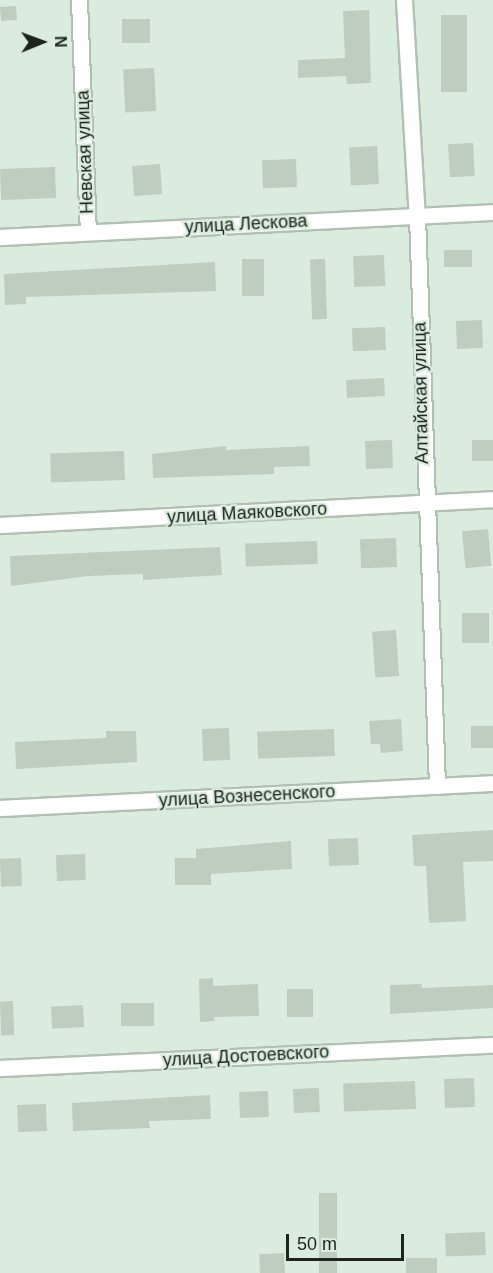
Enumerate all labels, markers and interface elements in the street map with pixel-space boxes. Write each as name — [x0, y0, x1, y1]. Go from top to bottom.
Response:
north arrow — [12, 12, 72, 72]
text: N — [52, 36, 69, 48]
street label: Невская улица — [72, 90, 98, 214]
street label: улица Лескова — [184, 210, 308, 238]
street label: Алтайская улица — [409, 322, 433, 464]
street label: улица Маяковского — [166, 498, 328, 528]
street label: улица Вознесенского — [158, 781, 336, 811]
street label: улица Достоевского — [162, 1041, 330, 1071]
scale bar — [289, 1222, 408, 1260]
text: 50 m — [297, 1234, 337, 1254]

